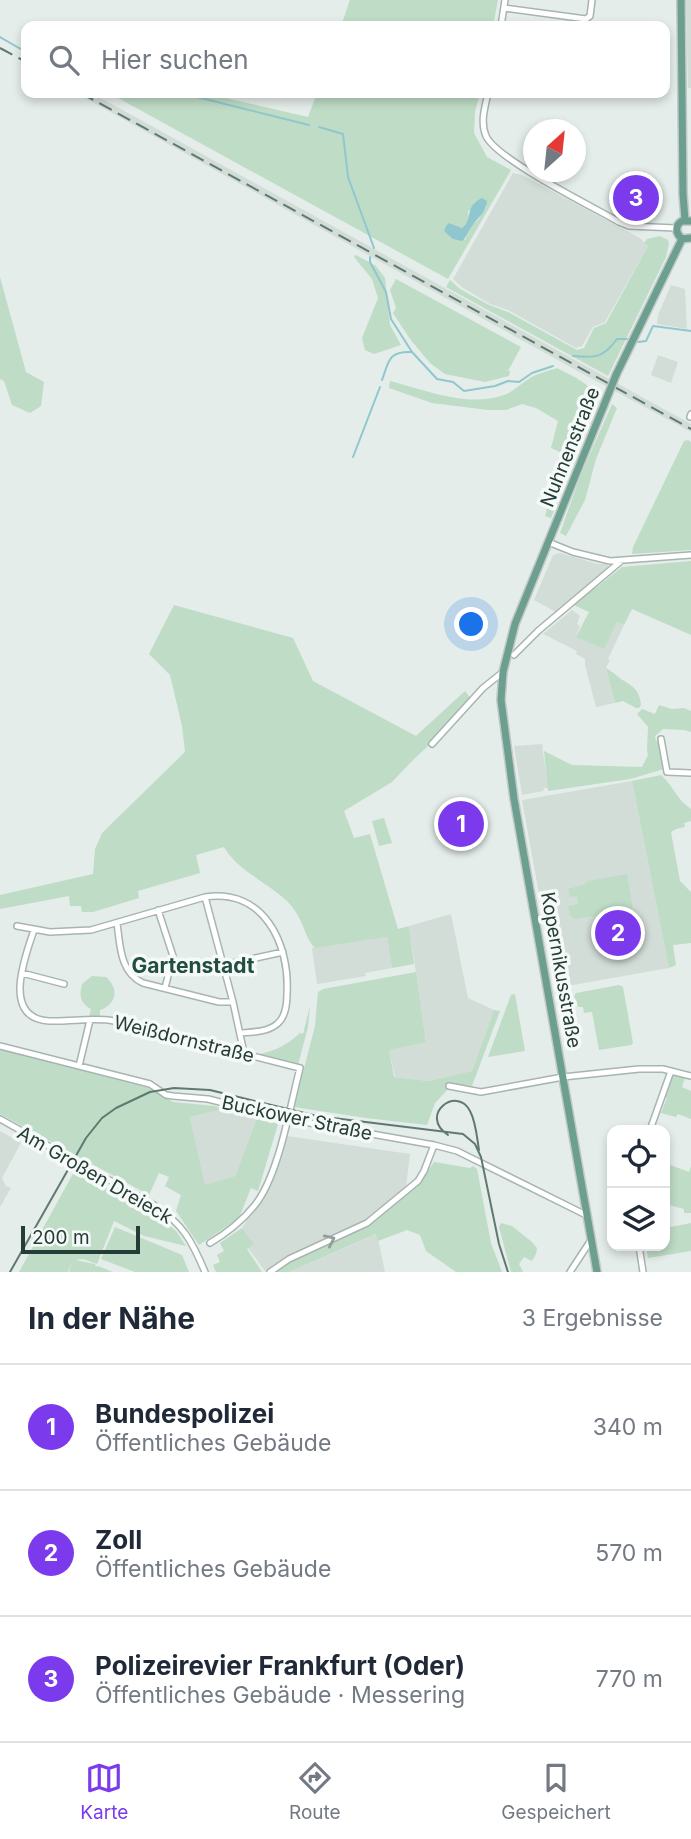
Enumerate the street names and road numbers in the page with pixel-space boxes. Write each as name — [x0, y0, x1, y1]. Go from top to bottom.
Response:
street label: Nuhnenstraße — [536, 384, 604, 510]
street label: Kopernikusstraße — [536, 890, 586, 1050]
street label: Weißdornstraße — [112, 1010, 256, 1068]
street label: Buckower Straße — [220, 1091, 374, 1145]
street label: Am Großen Dreieck — [13, 1121, 177, 1229]

